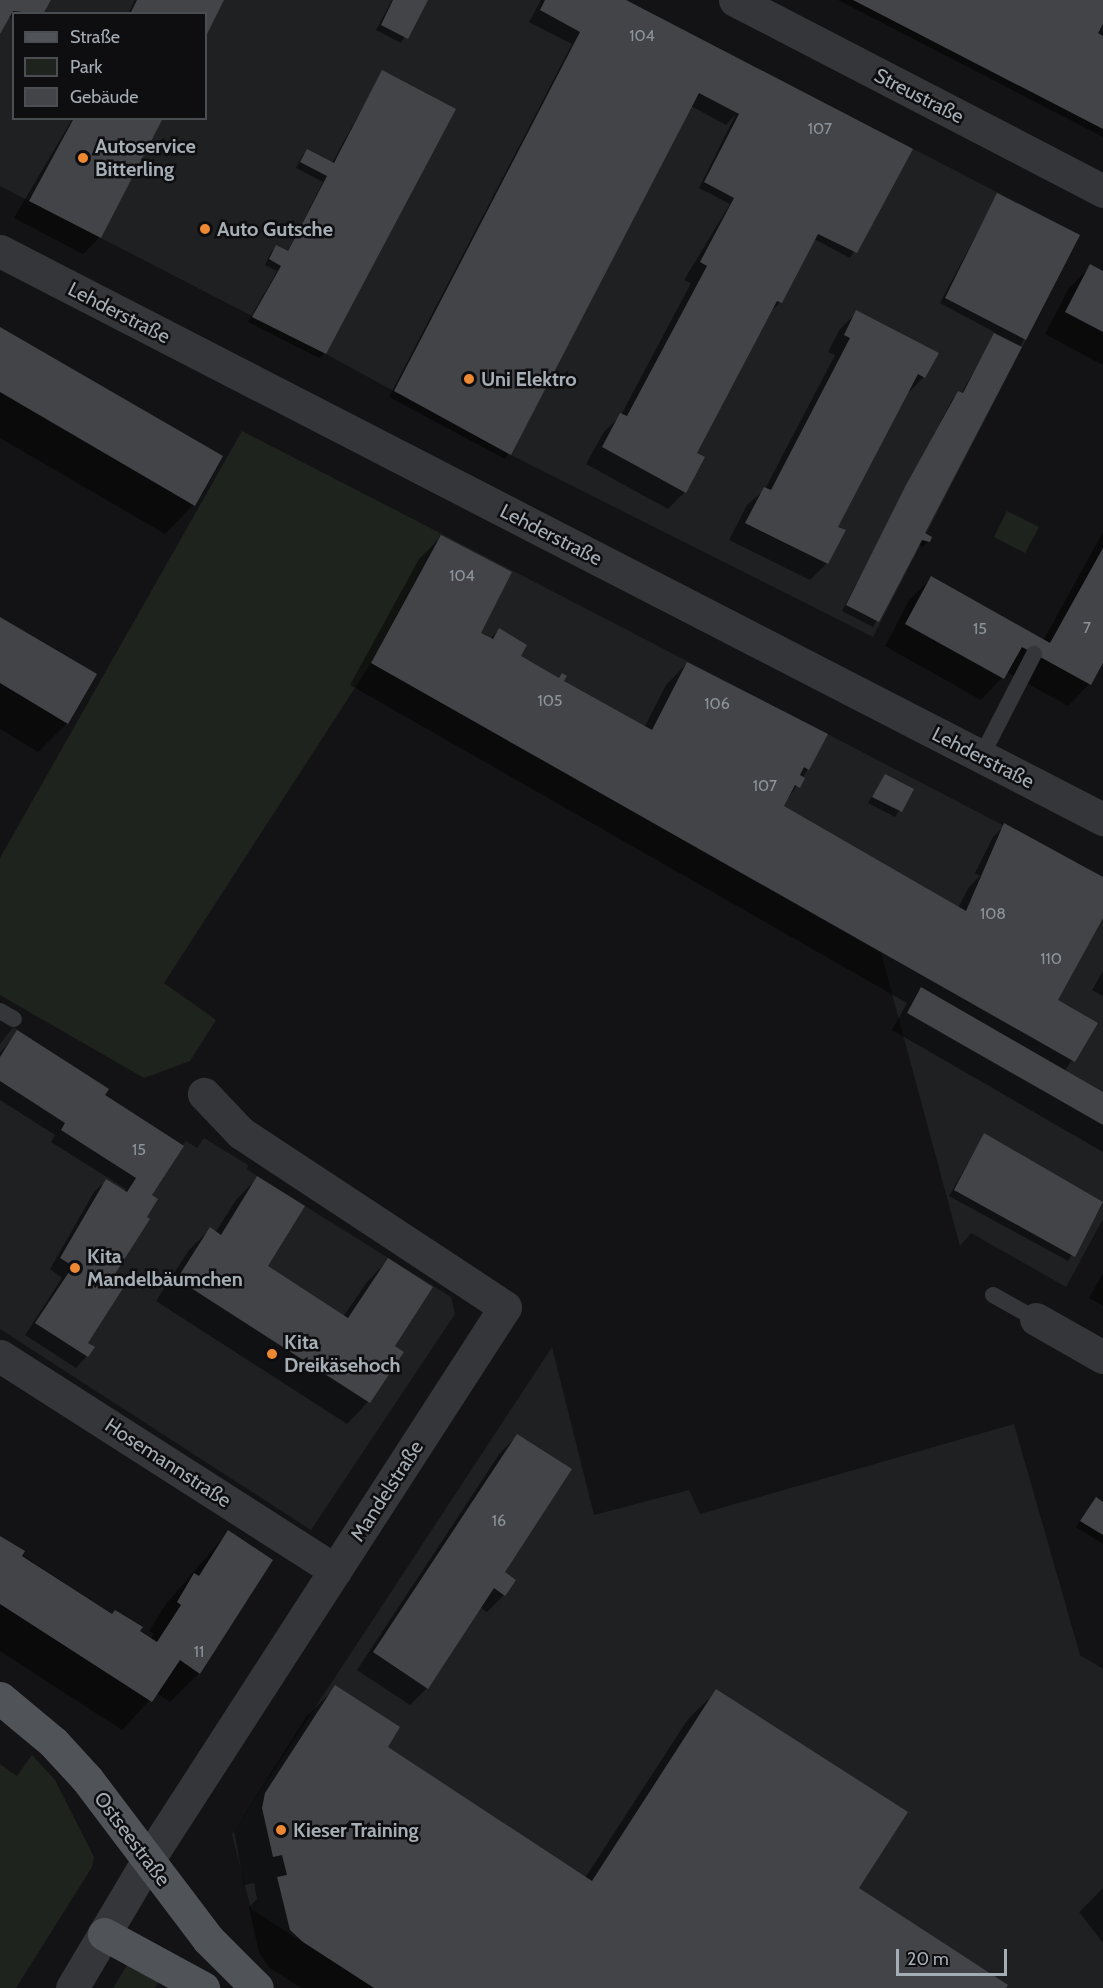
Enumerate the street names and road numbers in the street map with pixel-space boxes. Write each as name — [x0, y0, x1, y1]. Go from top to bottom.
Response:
street label: Streustraße — [870, 63, 968, 129]
street label: Lehderstraße — [64, 277, 174, 349]
street label: Lehderstraße — [496, 499, 606, 571]
street label: Lehderstraße — [928, 722, 1038, 794]
street label: Hosemannstraße — [101, 1413, 235, 1513]
street label: Mandelstraße — [345, 1436, 429, 1546]
street label: Ostseestraße — [89, 1787, 175, 1891]

